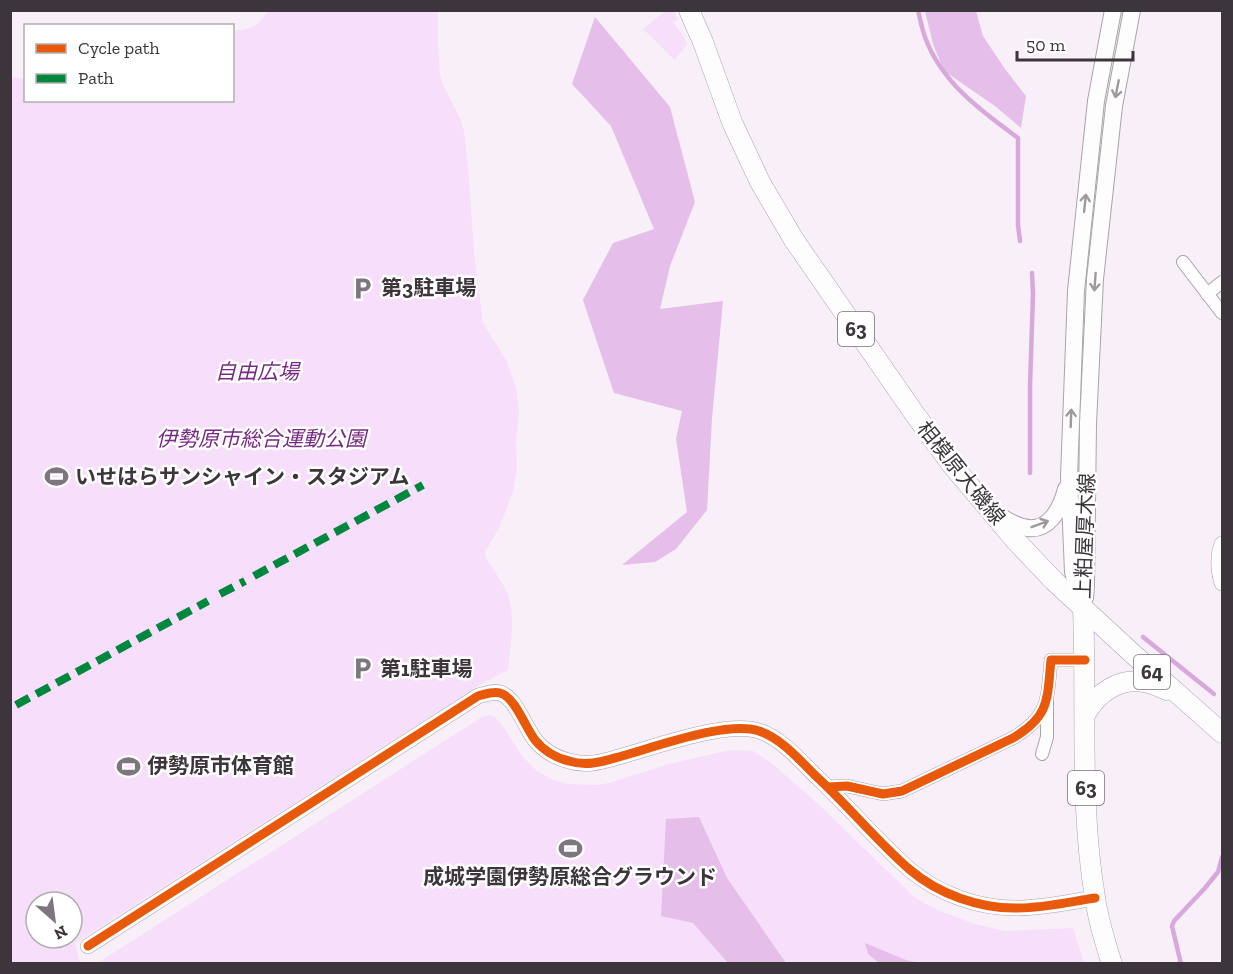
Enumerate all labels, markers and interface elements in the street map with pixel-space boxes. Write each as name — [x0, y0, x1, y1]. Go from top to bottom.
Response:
legend — [24, 24, 234, 102]
scale bar — [1017, 24, 1132, 62]
text: 50 m — [1026, 34, 1066, 56]
text: Cycle path — [78, 37, 160, 59]
text: Path — [78, 67, 114, 89]
one-way arrow — [1111, 78, 1122, 98]
one-way arrow — [1080, 194, 1091, 214]
one-way arrow — [1089, 272, 1100, 292]
parking icon: 第3駐車場 — [350, 275, 376, 301]
place label: 第3駐車場 — [381, 275, 476, 300]
road number: 63 — [838, 312, 874, 346]
park label: 自由広場 — [215, 359, 301, 384]
one-way arrow — [1066, 409, 1077, 429]
street label: 相模原大磯線 — [912, 416, 1011, 530]
park label: 伊勢原市総合運動公園 — [156, 426, 369, 451]
sports icon: いせはらサンシャイン・スタジアム — [44, 464, 70, 490]
place label: いせはらサンシャイン・スタジアム — [75, 464, 410, 489]
street label: 上粕屋厚木線 — [1070, 473, 1099, 599]
one-way arrow — [1030, 518, 1048, 529]
road number: 64 — [1134, 655, 1170, 689]
parking icon: 第1駐車場 — [349, 656, 375, 682]
place label: 第1駐車場 — [380, 656, 472, 681]
sports icon: 伊勢原市体育館 — [116, 753, 142, 779]
place label: 伊勢原市体育館 — [147, 753, 294, 778]
road number: 63 — [1068, 771, 1104, 805]
sports icon: 成城学園伊勢原総合グラウンド — [557, 836, 583, 862]
place label: 成城学園伊勢原総合グラウンド — [423, 864, 717, 889]
north arrow — [24, 890, 84, 950]
text: N — [51, 922, 71, 944]

